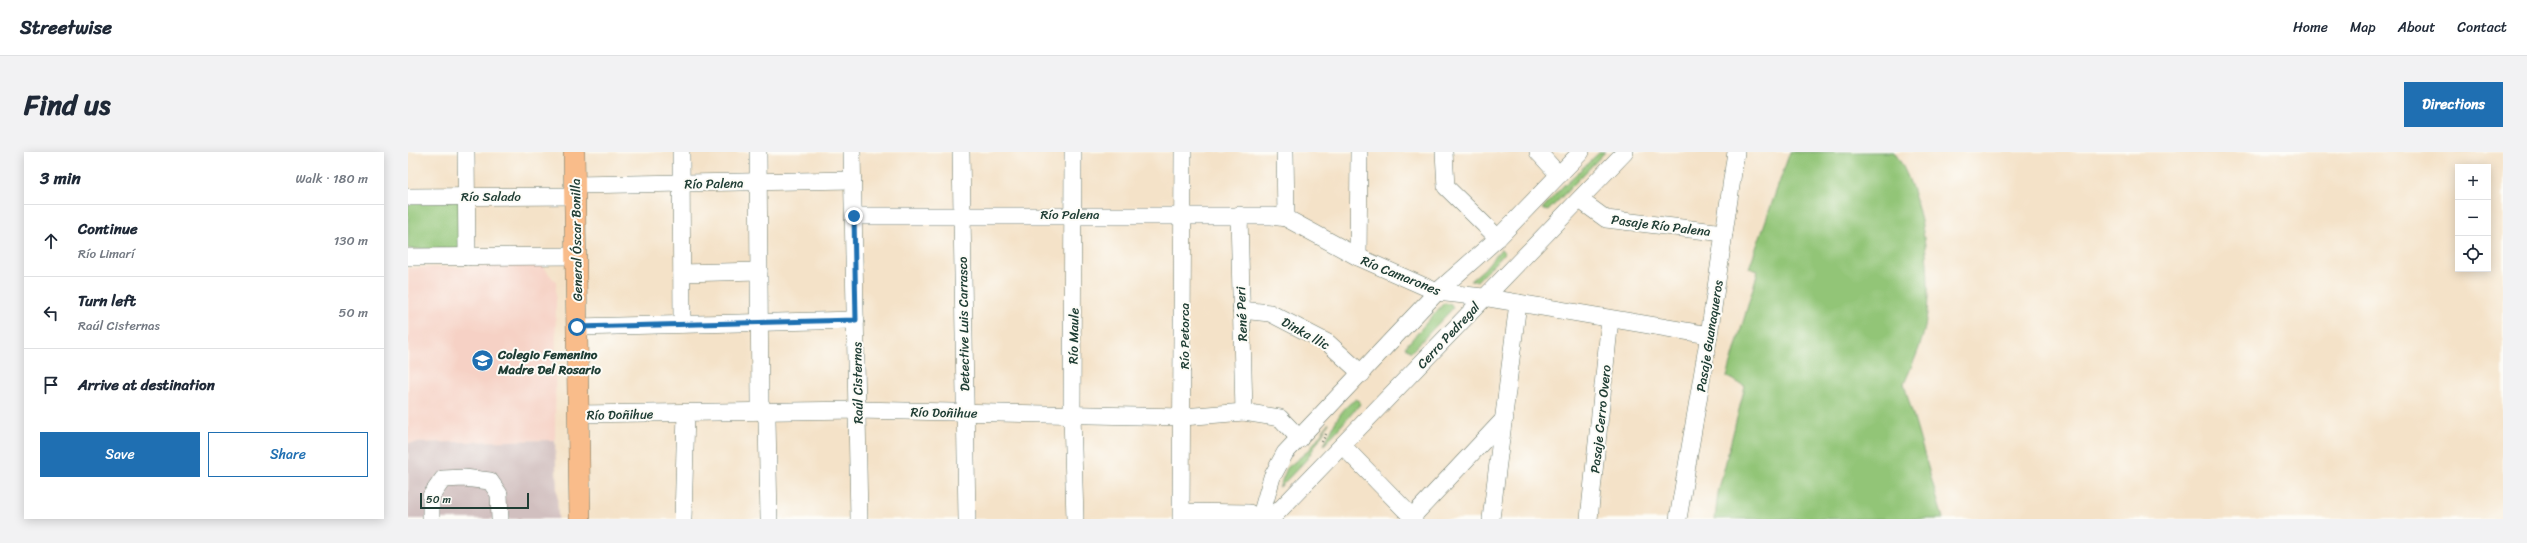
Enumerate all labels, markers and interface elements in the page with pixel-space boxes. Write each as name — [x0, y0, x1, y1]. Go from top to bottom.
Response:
text: Streetwise — [20, 11, 112, 44]
text: Home — [2293, 15, 2328, 40]
text: Map — [2350, 15, 2376, 40]
text: About — [2398, 15, 2435, 40]
text: Contact — [2457, 15, 2507, 40]
text: Find us — [24, 80, 111, 129]
button: Directions — [2404, 82, 2503, 127]
text: 3 min — [40, 163, 81, 193]
map controls — [2455, 164, 2491, 272]
button: + — [2455, 164, 2491, 200]
text: Walk · 180 m — [296, 167, 368, 190]
street label: Río Palena — [684, 171, 744, 196]
street label: General Óscar Bonilla — [564, 178, 589, 302]
street label: Río Salado — [461, 185, 521, 208]
button: − — [2455, 200, 2491, 236]
street label: Río Palena — [1040, 203, 1100, 226]
route end — [845, 207, 863, 225]
street label: Pasaje Río Palena — [1610, 208, 1712, 243]
text: Continue — [78, 216, 138, 242]
text: 130 m — [334, 229, 368, 252]
icon: ahead — [40, 230, 62, 252]
button: locate — [2455, 236, 2491, 272]
text: Río Limarí — [78, 242, 135, 265]
street label: Río Camarones — [1357, 249, 1445, 302]
street label: Detective Luis Carrasco — [951, 256, 976, 392]
street label: Pasaje Guanaqueros — [1689, 278, 1730, 394]
street label: René Peri — [1229, 286, 1254, 342]
text: Turn left — [78, 288, 136, 314]
street label: Cerro Pedregal — [1411, 296, 1486, 374]
text: 50 m — [338, 301, 368, 324]
icon: left — [40, 302, 62, 324]
street label: Río Petorca — [1173, 302, 1196, 369]
street label: Río Maule — [1062, 307, 1085, 364]
street label: Dinka llic — [1277, 311, 1334, 356]
text: Raúl Cisternas — [78, 314, 160, 337]
route start — [568, 318, 586, 336]
street label: Raúl Cisternas — [845, 341, 870, 424]
place label: Colegio Femenino Madre Del Rosario — [497, 343, 601, 381]
school or university icon: Colegio Femenino Madre Del Rosario — [469, 348, 495, 374]
street label: Pasaje Cerro Overo — [1583, 363, 1618, 474]
text: Arrive at destination — [78, 372, 215, 398]
icon: arrive — [40, 374, 62, 396]
street label: Río Doñihue — [910, 400, 978, 425]
street label: Río Doñihue — [586, 402, 654, 427]
button: Save — [40, 432, 200, 477]
button: Share — [208, 432, 368, 477]
text: 50 m — [426, 490, 451, 509]
scale bar — [420, 491, 529, 510]

